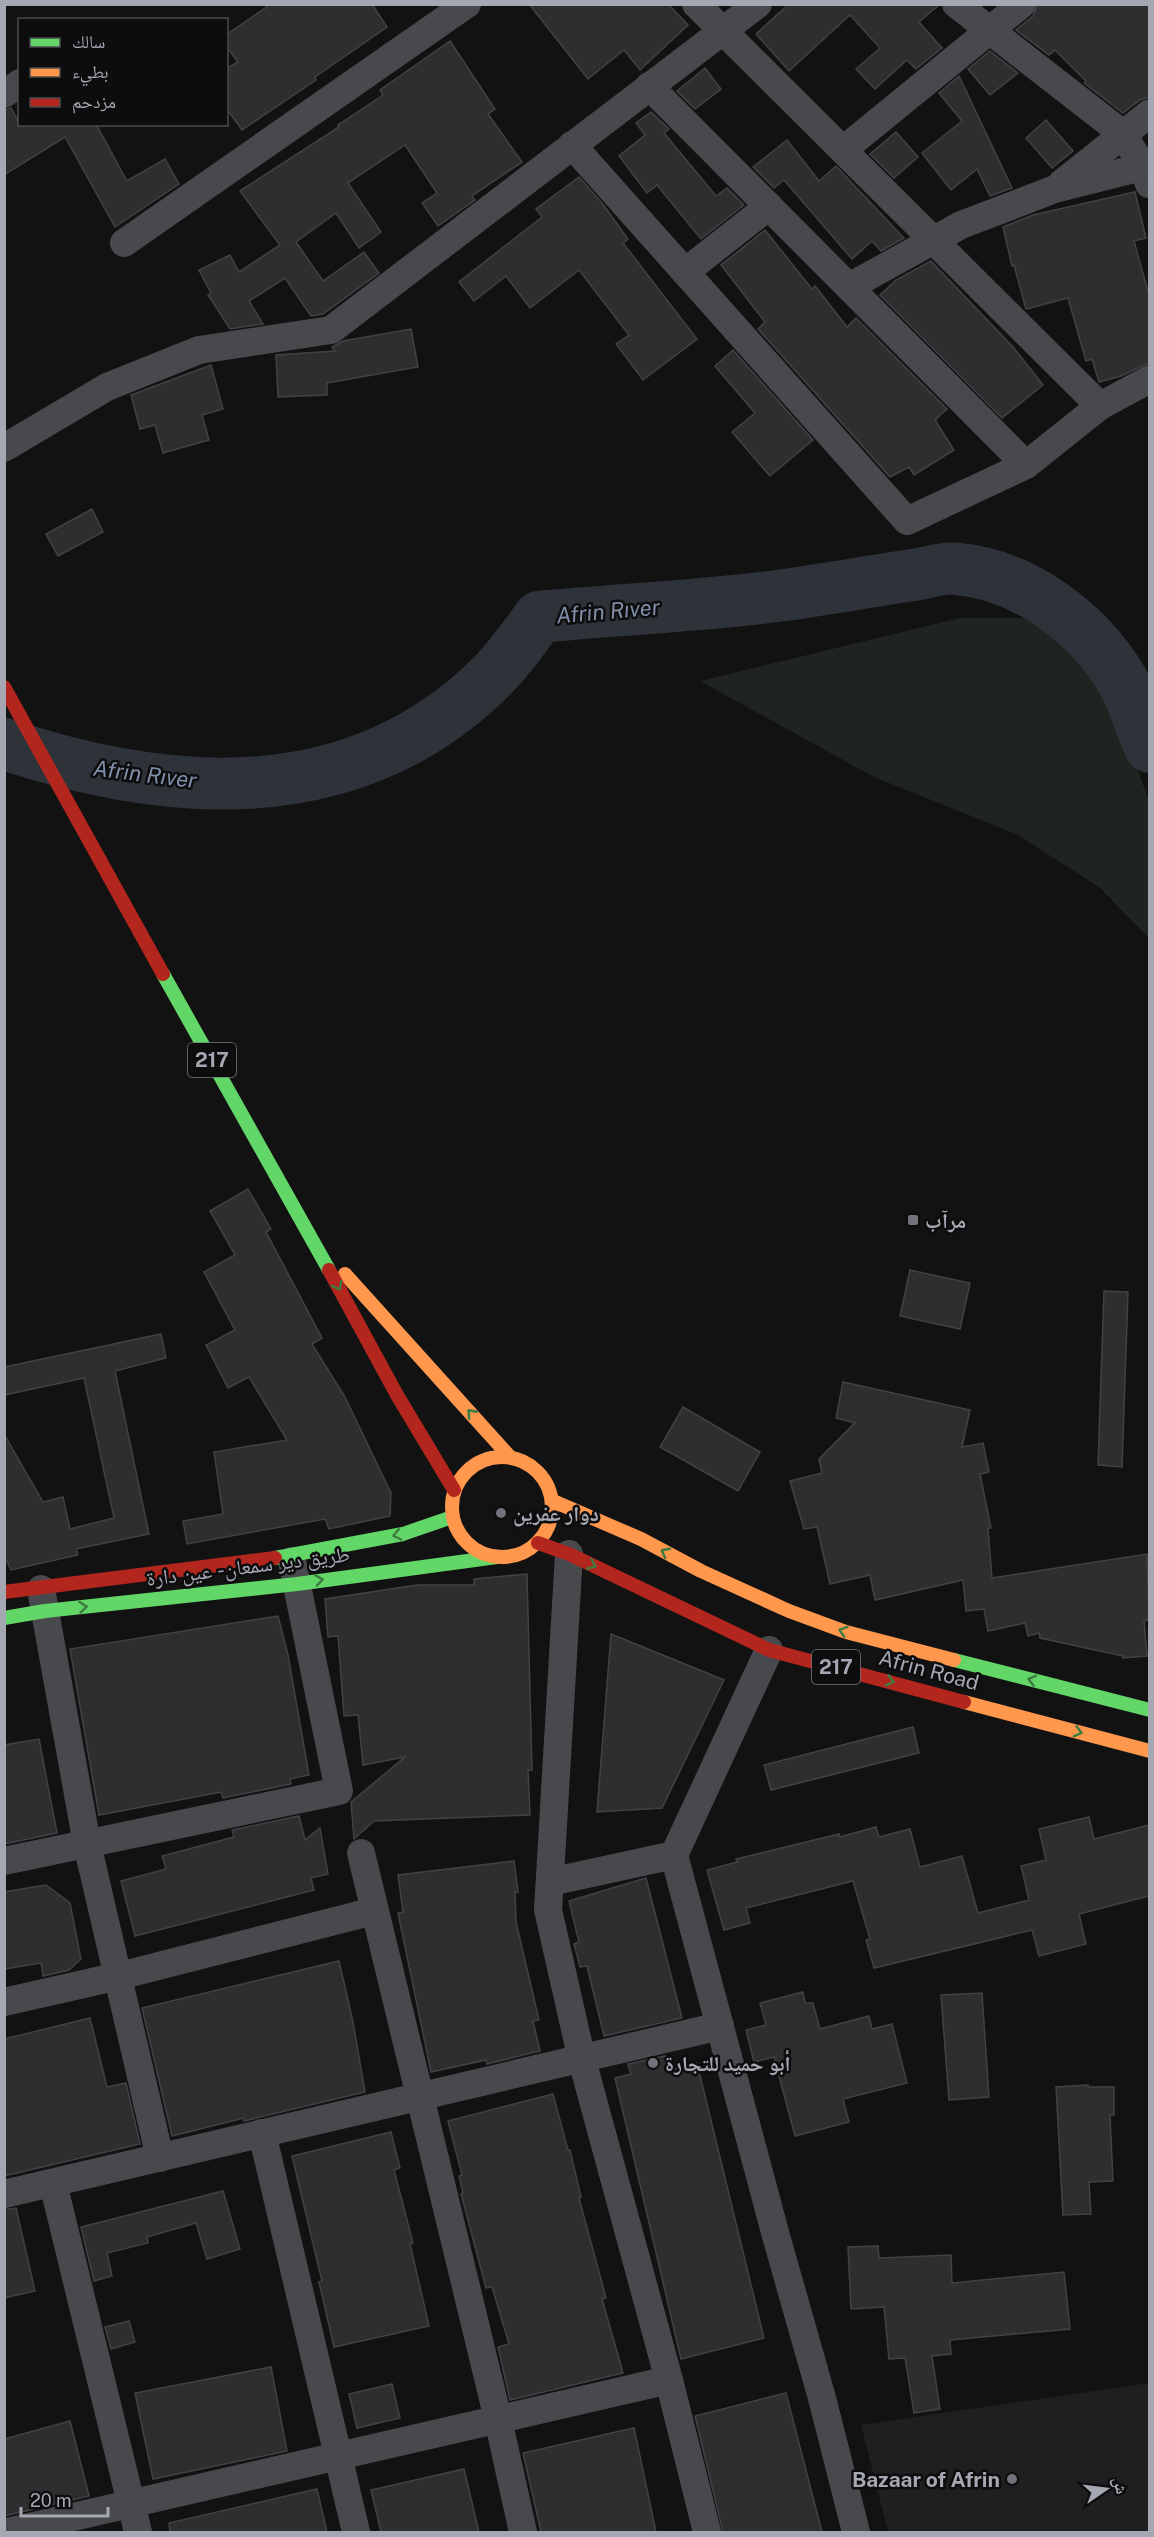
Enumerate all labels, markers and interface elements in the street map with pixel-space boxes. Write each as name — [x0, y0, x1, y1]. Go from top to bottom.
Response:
legend — [18, 18, 228, 126]
text: سالك — [72, 31, 105, 52]
text: بطيء — [72, 61, 109, 87]
text: مزدحم — [72, 91, 116, 114]
water label: Afrin Rıver — [555, 593, 662, 628]
water label: Afrin Rıver — [92, 755, 199, 793]
road number: 217 — [188, 1043, 236, 1077]
place label: مرآب — [925, 1208, 966, 1233]
marker: مرآب — [906, 1213, 920, 1227]
one-way arrow — [331, 1280, 342, 1290]
one-way arrow — [467, 1409, 478, 1420]
place label: دوار عفرين — [513, 1501, 599, 1527]
marker: دوار عفرين — [494, 1506, 508, 1520]
one-way arrow — [392, 1528, 402, 1541]
street label: طريق دير سمعان - عين دارة — [145, 1541, 351, 1592]
one-way arrow — [661, 1548, 671, 1559]
one-way arrow — [586, 1557, 597, 1569]
one-way arrow — [314, 1575, 323, 1587]
one-way arrow — [79, 1601, 88, 1614]
one-way arrow — [838, 1626, 849, 1638]
street label: Afrin Road — [876, 1645, 982, 1695]
road number: 217 — [812, 1650, 860, 1684]
one-way arrow — [885, 1674, 895, 1687]
one-way arrow — [1027, 1674, 1037, 1687]
one-way arrow — [1072, 1725, 1083, 1737]
place label: أبو حميد للتجارة — [665, 2049, 790, 2076]
marker: أبو حميد للتجارة — [646, 2056, 660, 2070]
north arrow — [1076, 2459, 1136, 2519]
place label: Bazaar of Afrin — [852, 2467, 1000, 2492]
marker: Bazaar of Afrin — [1005, 2472, 1019, 2486]
text: ش — [1109, 2475, 1131, 2496]
scale bar — [21, 2480, 108, 2518]
text: 20 m — [30, 2490, 72, 2511]

